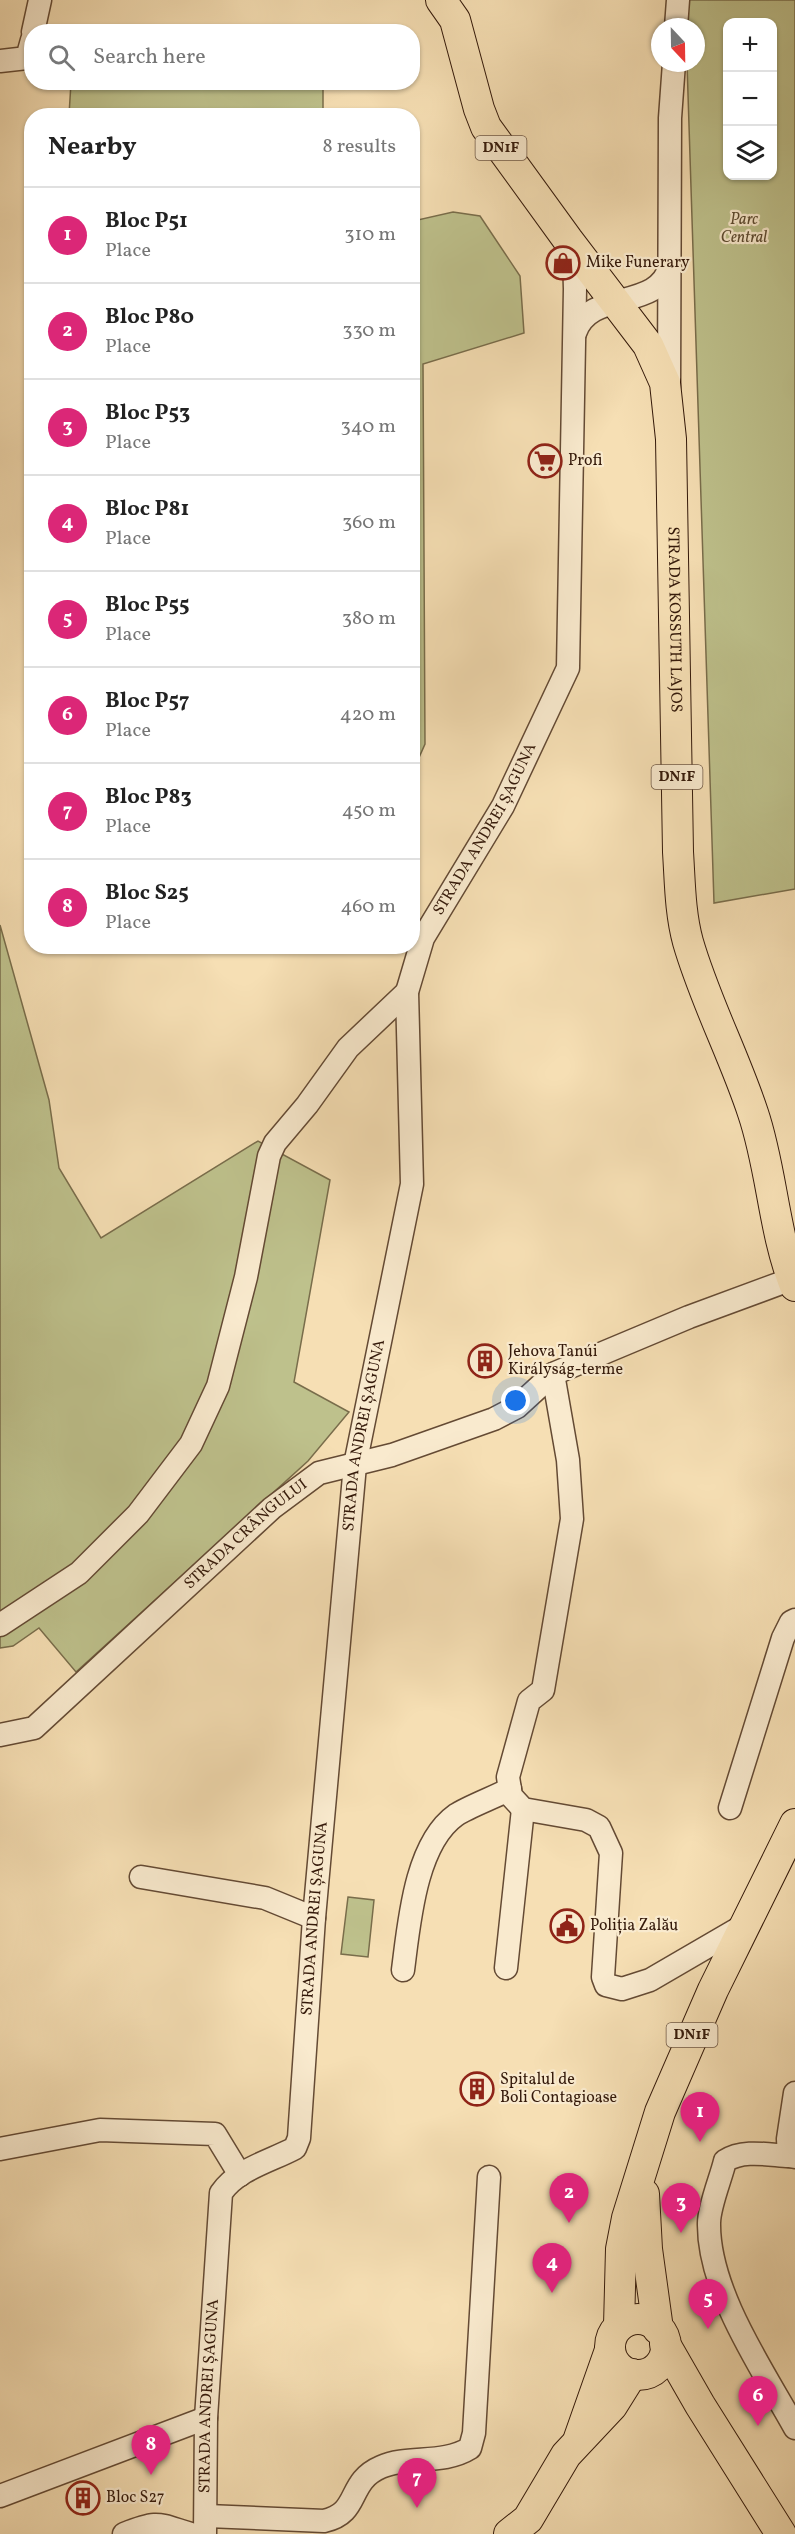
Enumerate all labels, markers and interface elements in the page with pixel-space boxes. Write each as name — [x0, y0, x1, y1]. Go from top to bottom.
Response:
north arrow — [651, 18, 705, 72]
map controls — [723, 18, 777, 180]
button: + — [723, 18, 777, 72]
search box — [24, 24, 420, 90]
icon: search — [45, 41, 78, 74]
text: Search here — [93, 42, 206, 73]
button: − — [723, 72, 777, 126]
button: layers — [723, 126, 777, 180]
text: Nearby — [48, 129, 137, 165]
text: 8 results — [323, 133, 396, 161]
road number: DN1F — [476, 136, 526, 160]
text: Bloc P51 — [105, 206, 188, 237]
park label: Parc Central — [721, 209, 767, 249]
text: 1 — [63, 221, 72, 249]
text: 310 m — [344, 221, 396, 249]
text: Place — [105, 237, 151, 265]
shop icon: Mike Funerary — [545, 245, 581, 281]
place label: Mike Funerary — [586, 252, 690, 274]
text: Bloc P80 — [105, 302, 194, 333]
text: 2 — [62, 317, 73, 345]
text: 330 m — [342, 317, 396, 345]
text: Place — [105, 333, 151, 361]
text: Bloc P53 — [105, 398, 190, 429]
text: 3 — [62, 413, 73, 441]
text: 340 m — [340, 413, 396, 441]
text: Place — [105, 429, 151, 457]
supermarket icon: Profi — [527, 443, 563, 479]
place label: Profi — [568, 450, 603, 472]
text: Bloc P81 — [105, 494, 189, 525]
text: 4 — [61, 509, 74, 537]
text: 360 m — [342, 509, 396, 537]
text: Place — [105, 525, 151, 553]
street label: STRADA KOSSUTH LAJOS — [661, 526, 687, 713]
text: Bloc P55 — [105, 590, 190, 621]
text: 5 — [63, 605, 72, 633]
text: 380 m — [342, 605, 396, 633]
text: Place — [105, 621, 151, 649]
text: Bloc P57 — [105, 686, 190, 717]
text: 6 — [62, 701, 73, 729]
text: 420 m — [340, 701, 396, 729]
text: Place — [105, 717, 151, 745]
street label: STRADA ANDREI ȘAGUNA — [428, 739, 542, 920]
road number: DN1F — [652, 765, 702, 789]
text: Bloc P83 — [105, 782, 192, 813]
text: 7 — [63, 797, 72, 825]
text: 450 m — [342, 797, 396, 825]
text: Place — [105, 813, 151, 841]
text: Bloc S25 — [105, 878, 189, 909]
text: 8 — [62, 893, 73, 921]
text: 460 m — [340, 893, 396, 921]
text: Place — [105, 909, 151, 937]
street label: STRADA ANDREI ȘAGUNA — [338, 1337, 391, 1532]
place label: Jehova Tanúi Királyság-terme — [508, 1341, 623, 1381]
building icon: Jehova Tanúi Királyság-terme — [467, 1343, 503, 1379]
your location — [501, 1386, 530, 1415]
street label: STRADA CRÂNGULUI — [180, 1474, 312, 1595]
street label: STRADA ANDREI ȘAGUNA — [296, 1821, 334, 2016]
public building icon: Poliția Zalău — [549, 1908, 585, 1944]
place label: Poliția Zalău — [590, 1915, 678, 1937]
road number: DN1F — [666, 2023, 718, 2047]
place label: Spitalul de Boli Contagioase — [500, 2069, 617, 2109]
building icon: Spitalul de Boli Contagioase — [459, 2071, 495, 2107]
pin: 1 — [680, 2092, 720, 2142]
pin: 2 — [550, 2174, 588, 2223]
pin: 3 — [662, 2184, 700, 2233]
pin: 4 — [532, 2244, 572, 2293]
pin: 5 — [688, 2280, 728, 2329]
street label: STRADA ANDREI ȘAGUNA — [194, 2298, 225, 2493]
pin: 6 — [738, 2376, 777, 2426]
pin: 8 — [132, 2426, 170, 2475]
pin: 7 — [398, 2458, 436, 2508]
building icon: Bloc S27 — [65, 2480, 101, 2516]
place label: Bloc S27 — [106, 2487, 165, 2509]

